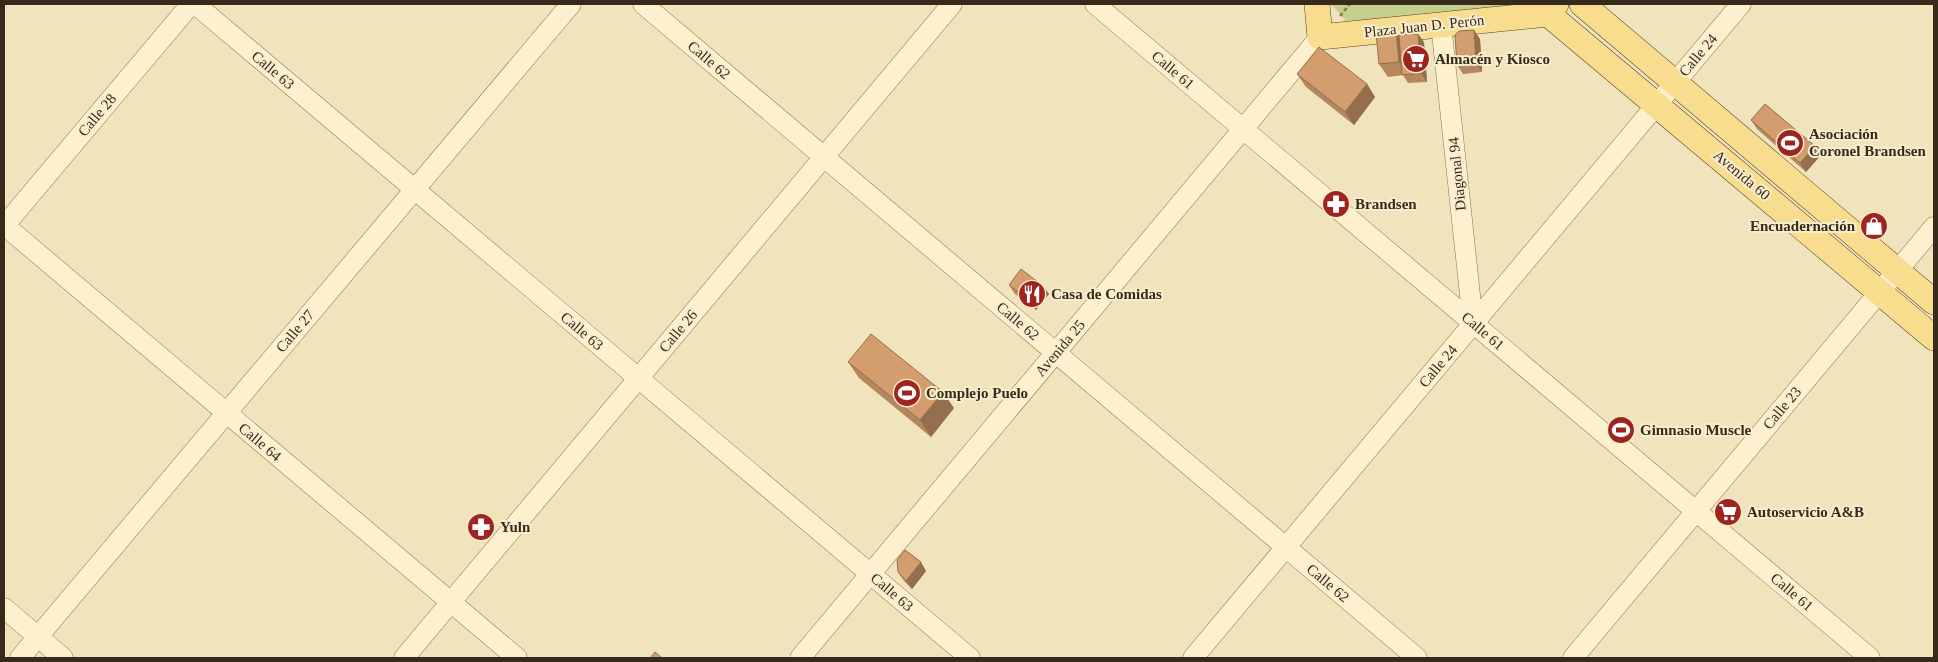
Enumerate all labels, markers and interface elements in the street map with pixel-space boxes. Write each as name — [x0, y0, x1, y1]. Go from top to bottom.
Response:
street label: Plaza Juan D. Perón — [1363, 12, 1485, 40]
street label: Calle 24 — [1676, 30, 1721, 79]
street label: Calle 62 — [685, 38, 733, 82]
supermarket icon: Almacén y Kiosco — [1401, 44, 1431, 74]
street label: Calle 63 — [249, 48, 297, 92]
street label: Calle 61 — [1149, 48, 1197, 92]
place label: Almacén y Kiosco — [1435, 51, 1550, 67]
street label: Calle 28 — [75, 91, 119, 139]
place label: Asociación Coronel Brandsen — [1809, 126, 1926, 159]
sports icon: Asociación Coronel Brandsen — [1775, 128, 1805, 158]
street label: Diagonal 94 — [1445, 136, 1469, 212]
street label: Avenida 60 — [1711, 147, 1773, 203]
pharmacy icon: Brandsen — [1321, 189, 1351, 219]
place label: Brandsen — [1355, 196, 1417, 212]
shop icon: Encuadernación — [1859, 211, 1889, 241]
place label: Encuadernación — [1750, 218, 1856, 234]
restaurant icon: Casa de Comidas — [1017, 279, 1047, 309]
place label: Casa de Comidas — [1051, 286, 1162, 302]
street label: Calle 62 — [994, 299, 1042, 343]
street label: Calle 27 — [273, 306, 318, 355]
street label: Calle 26 — [656, 306, 701, 355]
street label: Calle 63 — [558, 309, 606, 353]
street label: Calle 61 — [1459, 309, 1507, 353]
street label: Avenida 25 — [1032, 317, 1088, 379]
street label: Calle 24 — [1416, 341, 1461, 390]
sports icon: Complejo Puelo — [892, 378, 922, 408]
street label: Calle 23 — [1760, 384, 1804, 432]
place label: Complejo Puelo — [926, 385, 1028, 401]
sports icon: Gimnasio Muscle — [1606, 415, 1636, 445]
street label: Calle 64 — [236, 420, 285, 465]
place label: Gimnasio Muscle — [1640, 422, 1752, 438]
supermarket icon: Autoservicio A&B — [1713, 497, 1743, 527]
place label: Autoservicio A&B — [1747, 504, 1864, 520]
pharmacy icon: Yuln — [466, 512, 496, 542]
place label: Yuln — [500, 519, 531, 535]
street label: Calle 62 — [1304, 561, 1352, 605]
street label: Calle 63 — [868, 570, 916, 614]
street label: Calle 61 — [1768, 570, 1816, 614]

